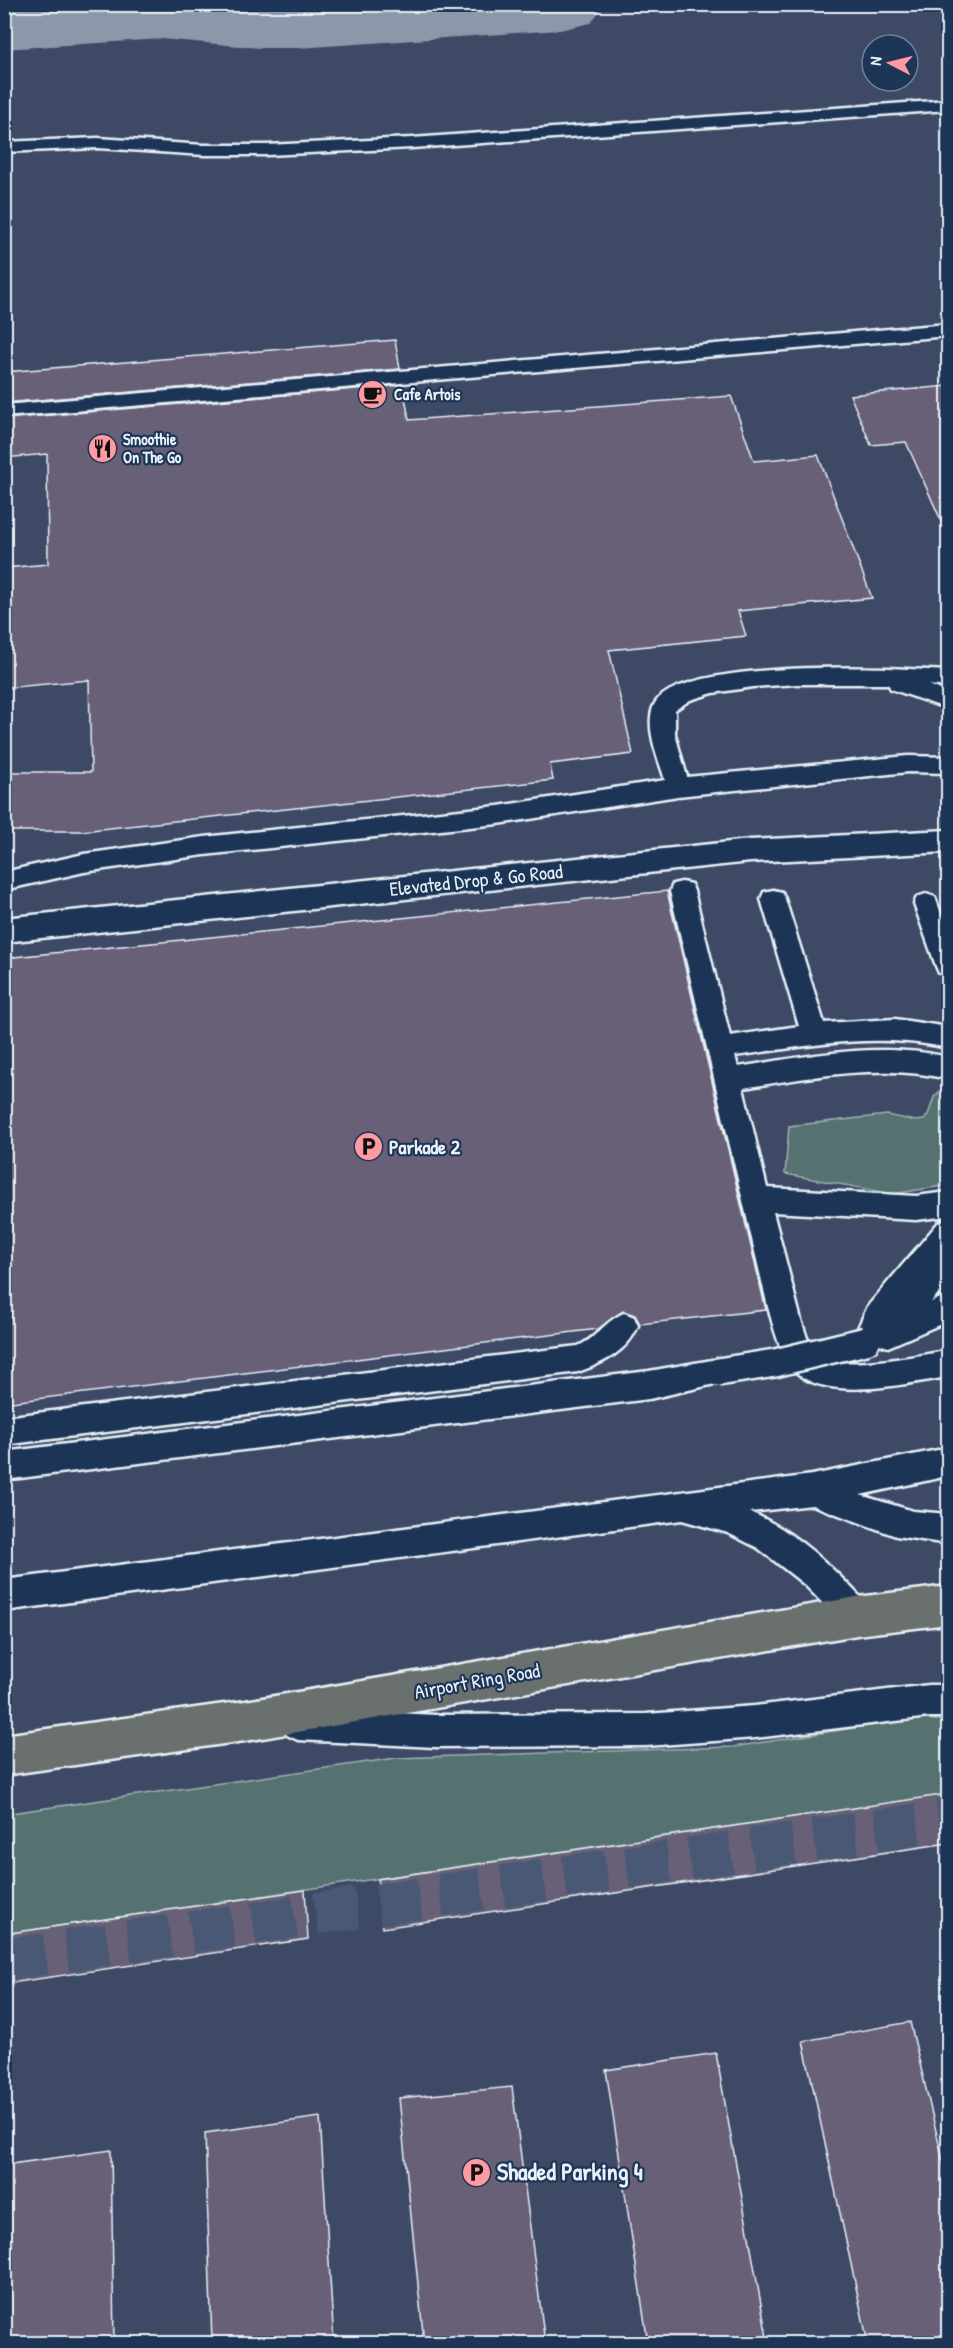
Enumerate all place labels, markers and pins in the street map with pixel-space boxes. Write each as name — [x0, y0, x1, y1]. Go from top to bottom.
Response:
cafe icon: Cafe Artois — [357, 378, 389, 410]
place label: Cafe Artois — [394, 383, 461, 405]
place label: Smoothie On The Go — [123, 428, 182, 468]
restaurant icon: Smoothie On The Go — [86, 432, 118, 464]
parking icon: Parkade 2 — [352, 1131, 384, 1163]
place label: Parkade 2 — [389, 1133, 461, 1160]
place label: Shaded Parking 4 — [497, 2155, 643, 2188]
parking icon: Shaded Parking 4 — [460, 2156, 492, 2188]

